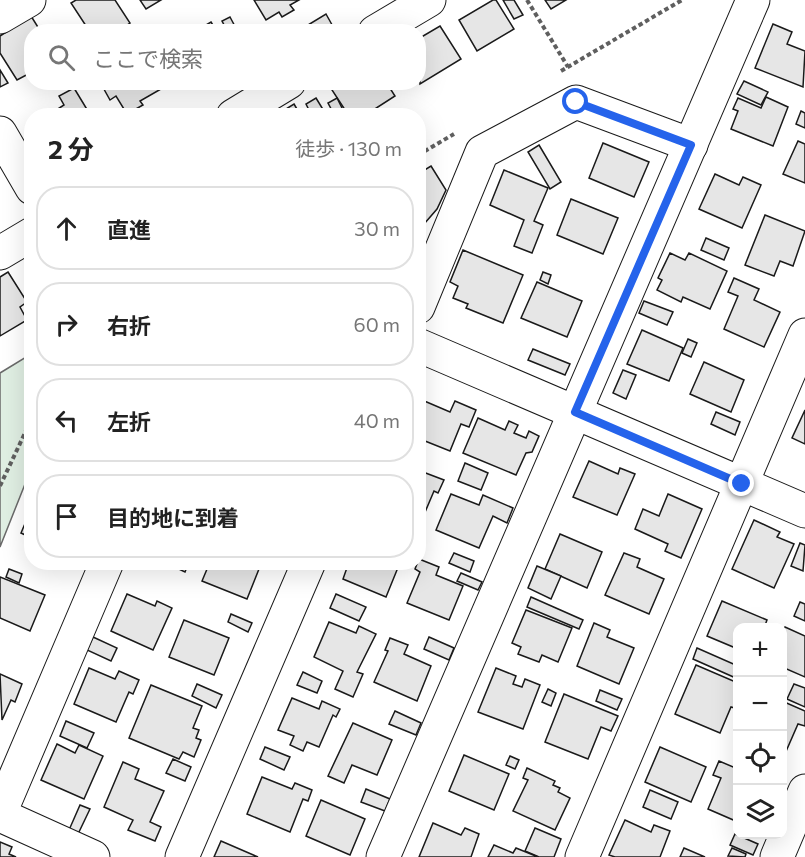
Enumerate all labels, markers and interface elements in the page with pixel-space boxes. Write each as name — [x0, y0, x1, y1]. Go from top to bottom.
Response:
search box — [24, 24, 426, 90]
icon: search — [45, 41, 78, 74]
text: ここで検索 — [93, 45, 203, 72]
route start — [562, 88, 588, 114]
text: 2 分 — [48, 133, 94, 164]
text: 徒歩 · 130 m — [295, 136, 402, 160]
icon: ahead — [50, 212, 83, 245]
text: 直進 — [107, 216, 151, 243]
text: 30 m — [354, 216, 400, 240]
icon: right — [50, 308, 83, 341]
text: 右折 — [107, 312, 151, 339]
text: 60 m — [354, 312, 400, 336]
icon: left — [50, 404, 83, 437]
text: 左折 — [107, 408, 151, 435]
text: 40 m — [354, 408, 400, 432]
route end — [728, 470, 754, 496]
icon: arrive — [50, 500, 83, 533]
text: 目的地に到着 — [107, 504, 239, 531]
map controls — [733, 623, 787, 839]
button: + — [733, 623, 787, 677]
button: − — [733, 677, 787, 731]
button: locate — [733, 731, 787, 785]
button: layers — [733, 785, 787, 839]

